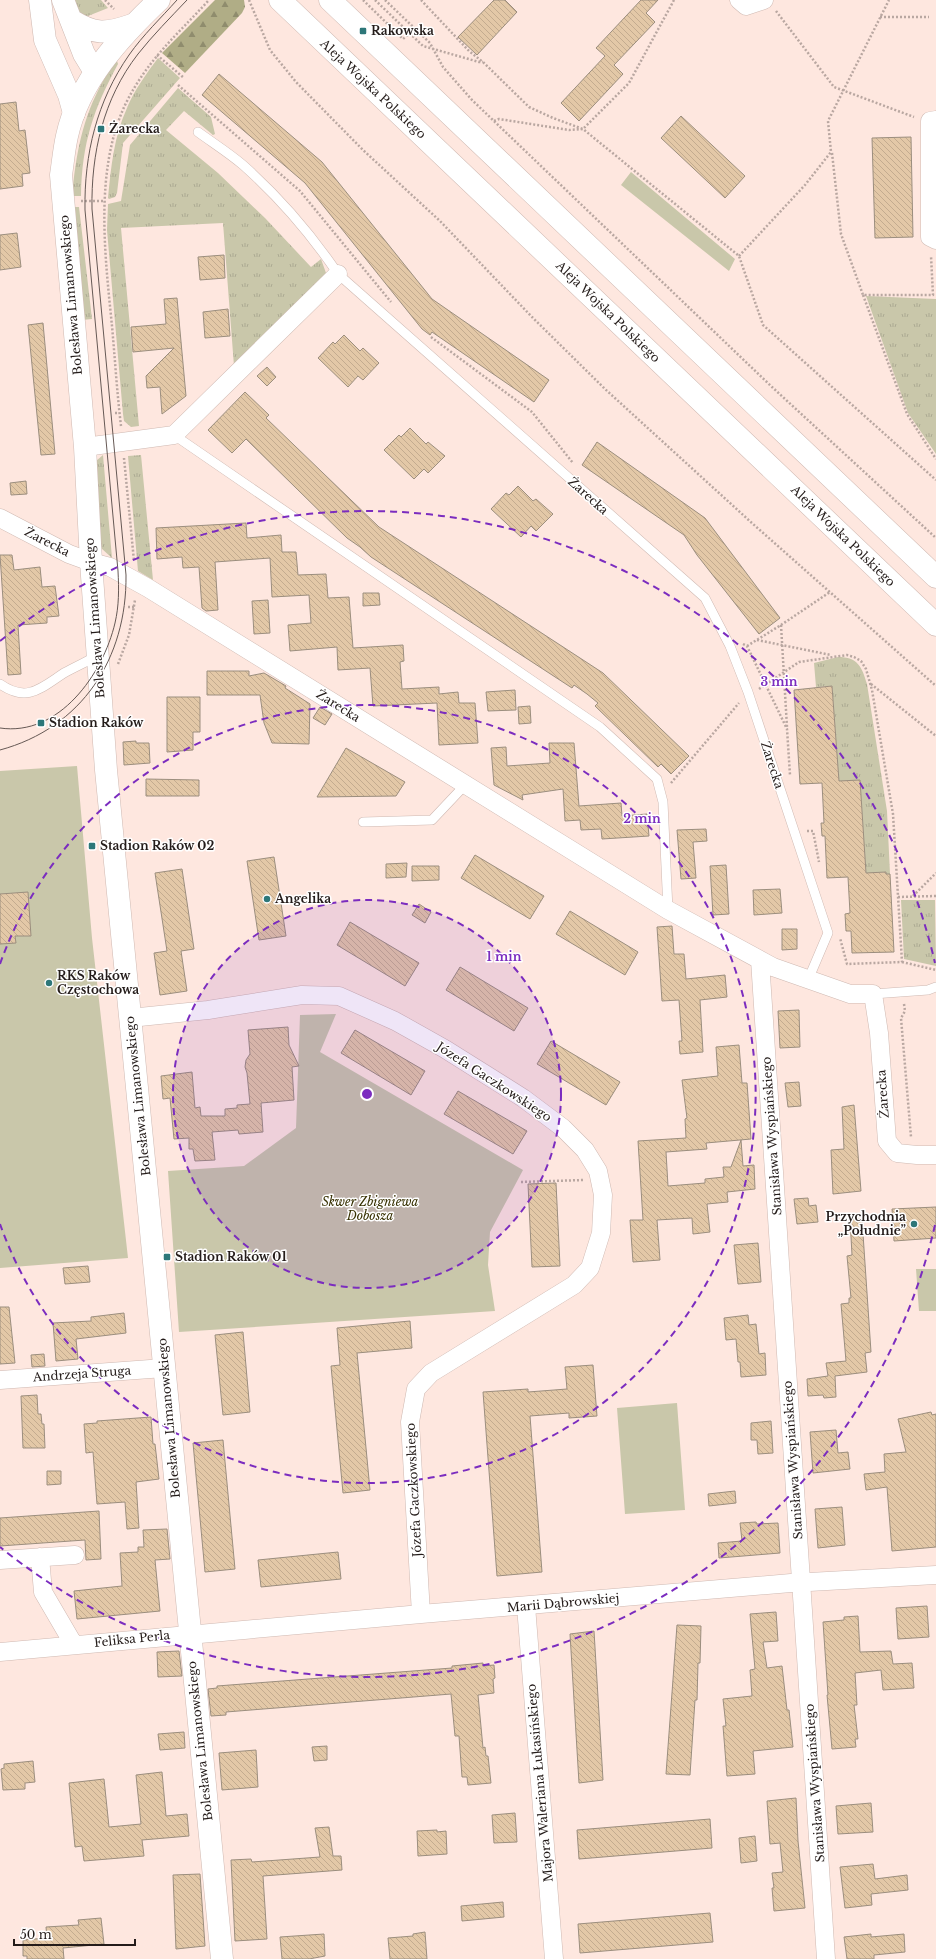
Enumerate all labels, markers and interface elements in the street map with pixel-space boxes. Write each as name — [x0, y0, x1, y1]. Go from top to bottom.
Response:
place label: Rakowska — [371, 23, 434, 38]
marker: Rakowska — [358, 26, 368, 36]
street label: Aleja Wojska Polskiego — [317, 35, 429, 142]
place label: Żarecka — [109, 120, 160, 136]
marker: Żarecka — [96, 124, 106, 134]
street label: Bolesława Limanowskiego — [56, 214, 85, 376]
street label: Aleja Wojska Polskiego — [552, 257, 664, 365]
street label: Żarecka — [565, 473, 612, 518]
street label: Aleja Wojska Polskiego — [787, 481, 899, 589]
street label: Żarecka — [22, 523, 73, 559]
street label: Bolesława Limanowskiego — [81, 537, 108, 699]
text: 3 min — [760, 674, 798, 689]
street label: Żarecka — [314, 685, 364, 725]
place label: Stadion Raków — [49, 715, 144, 730]
marker: Stadion Raków — [36, 718, 46, 728]
street label: Żarecka — [758, 739, 788, 791]
text: 2 min — [623, 811, 661, 826]
place label: Stadion Raków 02 — [100, 838, 214, 853]
marker: Stadion Raków 02 — [87, 841, 97, 851]
place label: Angelika — [274, 891, 331, 906]
marker: Angelika — [262, 894, 272, 904]
text: 1 min — [487, 949, 522, 964]
place label: RKS Raków Częstochowa — [57, 968, 139, 997]
marker: RKS Raków Częstochowa — [44, 978, 54, 988]
street label: Bolesława Limanowskiego — [122, 1015, 153, 1177]
street label: Józefa Gaczkowskiego — [432, 1038, 555, 1125]
street label: Stanisława Wyspiańskiego — [758, 1056, 785, 1216]
street label: Żarecka — [872, 1069, 892, 1119]
centre of rings — [360, 1087, 374, 1101]
park label: Skwer Zbigniewa Dobosza — [322, 1194, 418, 1223]
place label: Przychodnia „Południe” — [826, 1209, 906, 1238]
marker: Przychodnia „Południe” — [909, 1219, 919, 1229]
place label: Stadion Raków 01 — [175, 1249, 287, 1264]
marker: Stadion Raków 01 — [162, 1252, 172, 1262]
street label: Bolesława Limanowskiego — [154, 1337, 183, 1499]
street label: Andrzeja Struga — [31, 1363, 132, 1384]
street label: Stanisława Wyspiańskiego — [779, 1380, 806, 1540]
street label: Józefa Gaczkowskiego — [402, 1422, 425, 1559]
street label: Marii Dąbrowskiej — [506, 1590, 620, 1615]
street label: Feliksa Perla — [93, 1627, 171, 1650]
street label: Bolesława Limanowskiego — [184, 1660, 215, 1822]
street label: Majora Waleriana Łukasińskiego — [523, 1683, 556, 1883]
street label: Stanisława Wyspiańskiego — [801, 1703, 828, 1863]
scale bar — [14, 1921, 135, 1947]
text: 50 m — [20, 1927, 52, 1942]

